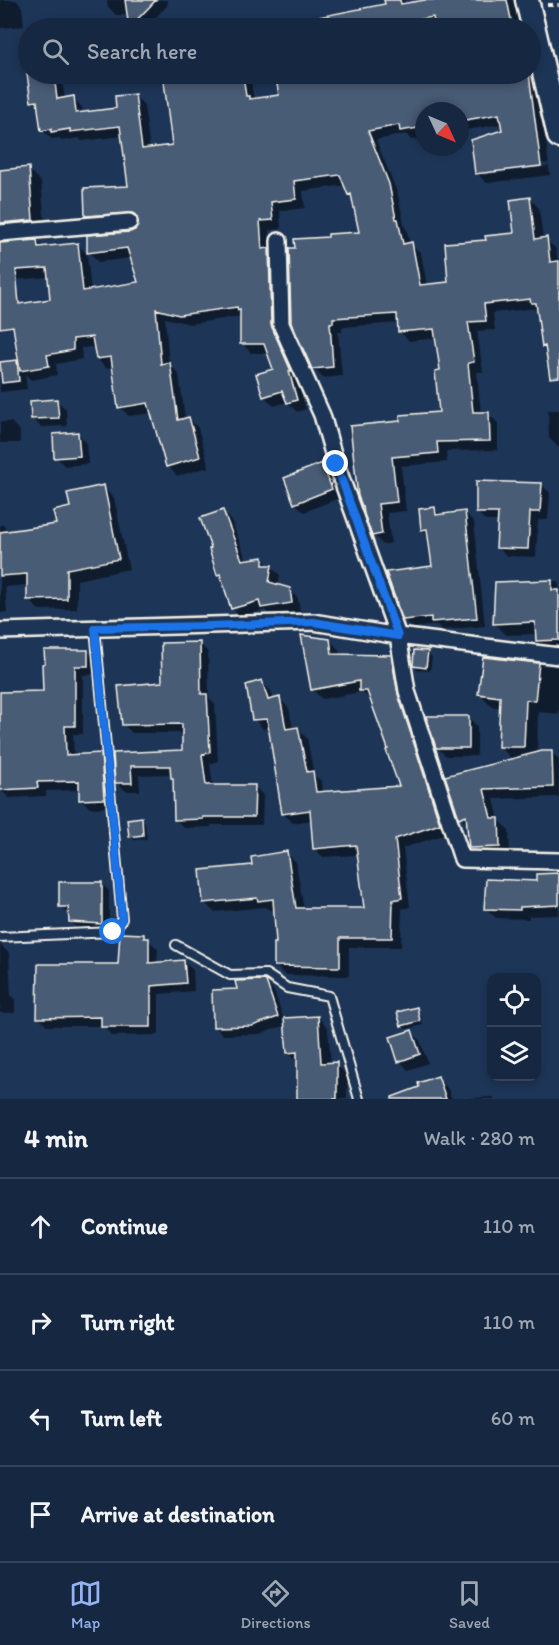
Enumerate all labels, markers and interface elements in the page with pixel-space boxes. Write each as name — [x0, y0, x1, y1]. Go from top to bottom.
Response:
search box — [18, 18, 541, 84]
icon: search — [39, 35, 72, 68]
text: Search here — [87, 38, 197, 65]
north arrow — [415, 102, 469, 156]
route end — [322, 450, 348, 476]
route start — [99, 918, 125, 944]
map controls — [487, 973, 541, 1081]
button: locate — [487, 973, 541, 1027]
button: layers — [487, 1027, 541, 1081]
text: 4 min — [24, 1122, 88, 1154]
text: Walk · 280 m — [423, 1126, 535, 1150]
icon: ahead — [24, 1210, 57, 1243]
text: Continue — [81, 1213, 168, 1240]
text: 110 m — [483, 1214, 535, 1238]
icon: right — [24, 1306, 57, 1339]
text: Turn right — [81, 1309, 175, 1336]
text: 110 m — [483, 1310, 535, 1334]
icon: left — [24, 1402, 57, 1435]
text: Turn left — [81, 1405, 162, 1432]
text: 60 m — [491, 1406, 535, 1430]
icon: arrive — [24, 1498, 57, 1531]
text: Arrive at destination — [81, 1501, 275, 1528]
tab: Map — [69, 1577, 102, 1632]
tab: Directions — [240, 1577, 311, 1632]
tab: Saved — [449, 1577, 490, 1632]

